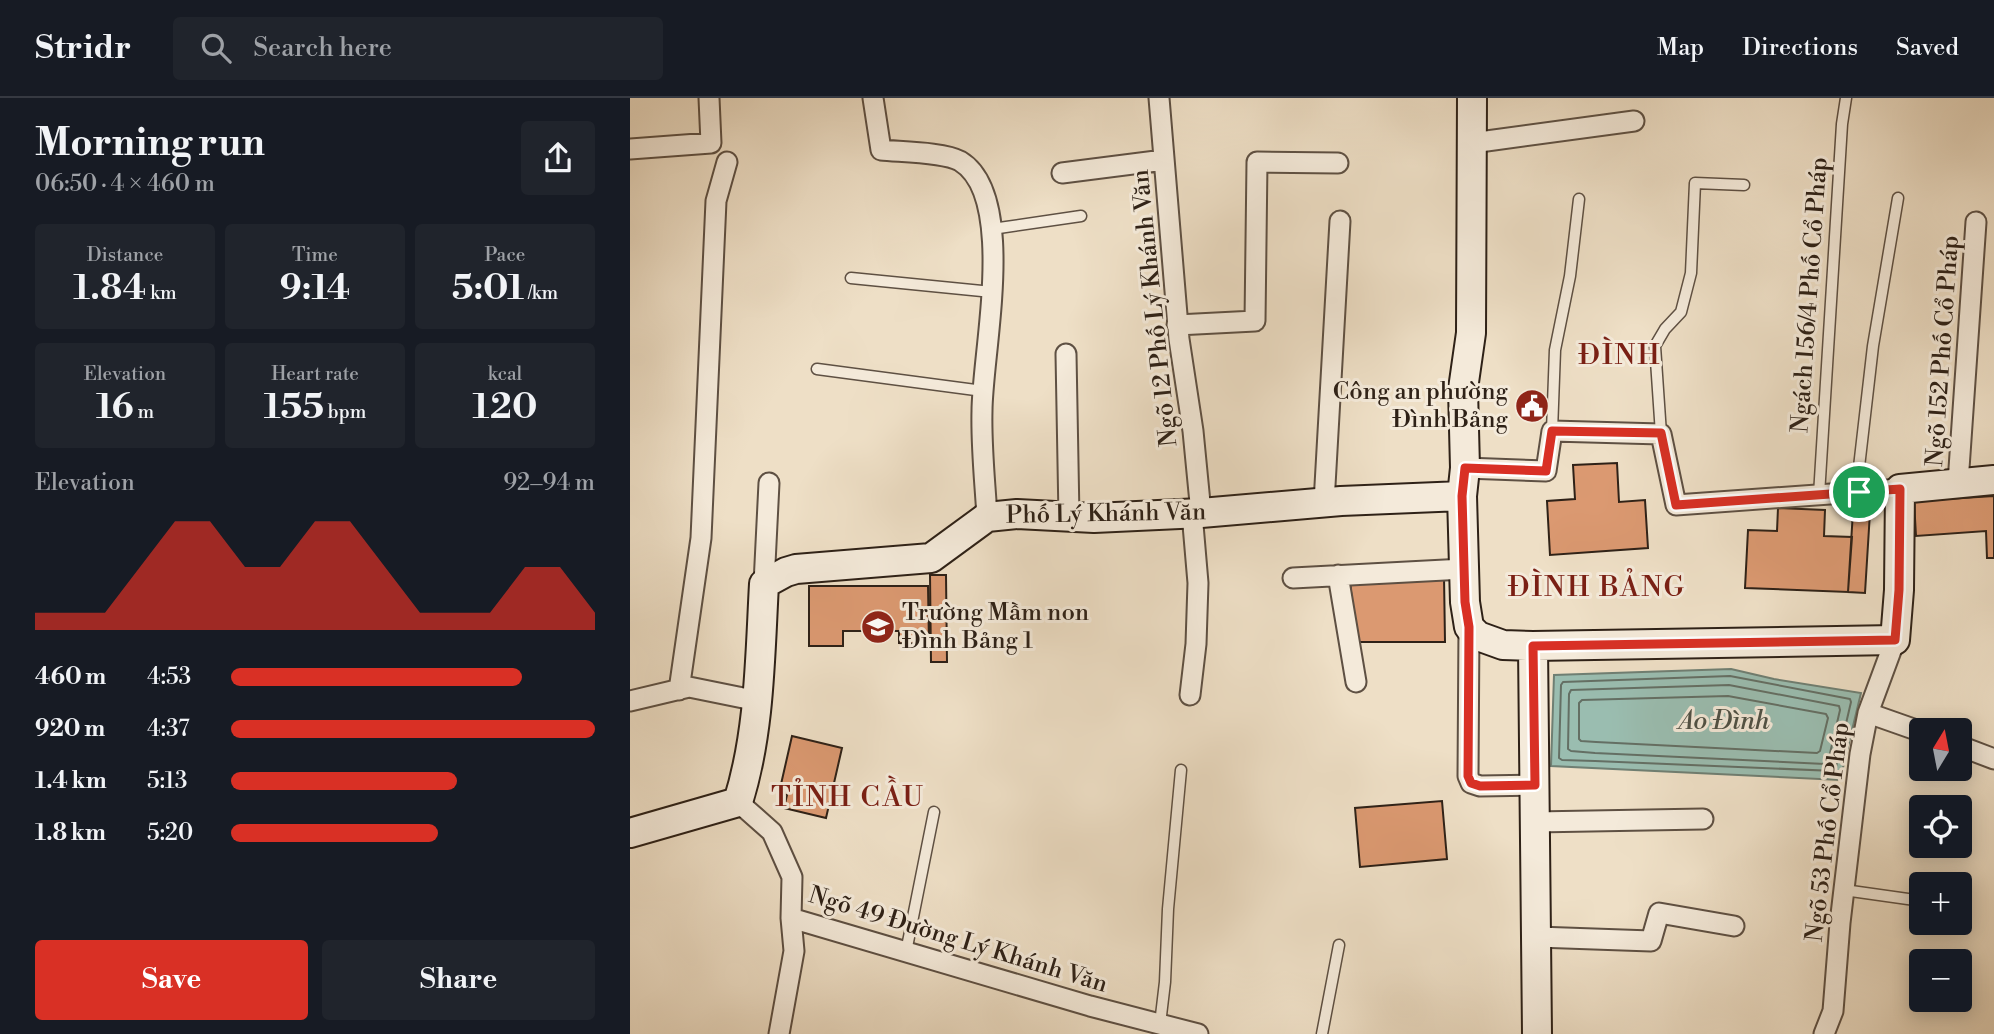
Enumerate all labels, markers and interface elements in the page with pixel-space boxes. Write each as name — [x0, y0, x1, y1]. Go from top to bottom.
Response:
search box — [173, 17, 663, 80]
text: Stridr — [35, 28, 131, 69]
icon: search — [197, 29, 235, 67]
text: Search here — [253, 32, 392, 64]
text: Map — [1657, 33, 1704, 63]
text: Directions — [1742, 33, 1858, 63]
text: Saved — [1896, 33, 1959, 63]
text: Morning run — [35, 120, 265, 167]
button: share — [521, 121, 595, 195]
street label: Ngách 156/4 Phố Cổ Pháp — [1785, 156, 1835, 434]
street label: Ngõ 12 Phố Lý Khánh Văn — [1126, 168, 1184, 448]
text: 06:50 · 4 × 460 m — [35, 170, 215, 198]
street label: Ngõ 152 Phố Cổ Pháp — [1920, 234, 1966, 468]
text: Distance — [87, 243, 163, 267]
text: Time — [292, 243, 338, 267]
text: Pace — [485, 243, 525, 267]
text: 1.84 — [73, 267, 146, 310]
text: 9:14 — [280, 267, 350, 310]
text: 5:01 — [452, 267, 524, 310]
text: km — [146, 281, 177, 305]
text: /km — [524, 281, 558, 305]
district label: ĐÌNH — [1578, 336, 1662, 373]
text: Elevation — [84, 362, 166, 386]
text: Heart rate — [271, 362, 359, 386]
text: kcal — [488, 362, 522, 386]
place label: Công an phường Đình Bảng — [1333, 377, 1509, 435]
text: 16 — [96, 386, 134, 429]
text: 155 — [264, 386, 324, 429]
text: 120 — [473, 386, 537, 429]
public building icon: Công an phường Đình Bảng — [1513, 387, 1551, 425]
text: m — [134, 400, 154, 424]
text: bpm — [324, 400, 366, 424]
pin — [1829, 462, 1889, 522]
text: Elevation — [35, 469, 135, 497]
text: 92–94 m — [503, 469, 595, 497]
icon: arrive — [1840, 473, 1878, 511]
street label: Phố Lý Khánh Văn — [1006, 497, 1206, 531]
district label: ĐÌNH BẢNG — [1508, 568, 1686, 605]
place label: Trường Mầm non Đình Bảng 1 — [902, 598, 1089, 656]
school or university icon: Trường Mầm non Đình Bảng 1 — [859, 608, 897, 646]
text: 460 m — [35, 663, 106, 691]
text: 4:53 — [147, 663, 191, 691]
water label: Ao Đình — [1676, 705, 1770, 737]
text: 920 m — [35, 715, 105, 743]
text: 4:37 — [147, 715, 190, 743]
north arrow — [1909, 718, 1972, 780]
map controls — [1909, 718, 1972, 1012]
street label: Ngõ 53 Phố Cổ Pháp — [1800, 721, 1856, 943]
text: 1.4 km — [35, 767, 107, 795]
text: 5:13 — [147, 767, 187, 795]
district label: TỈNH CẦU — [771, 775, 925, 815]
button: locate — [1909, 795, 1972, 858]
text: 1.8 km — [35, 819, 106, 847]
text: 5:20 — [147, 819, 193, 847]
button: + — [1909, 872, 1972, 935]
street label: Ngõ 49 Đường Lý Khánh Văn — [805, 880, 1111, 1000]
button: Save — [35, 940, 308, 1020]
button: Share — [322, 940, 595, 1020]
button: − — [1909, 949, 1972, 1012]

